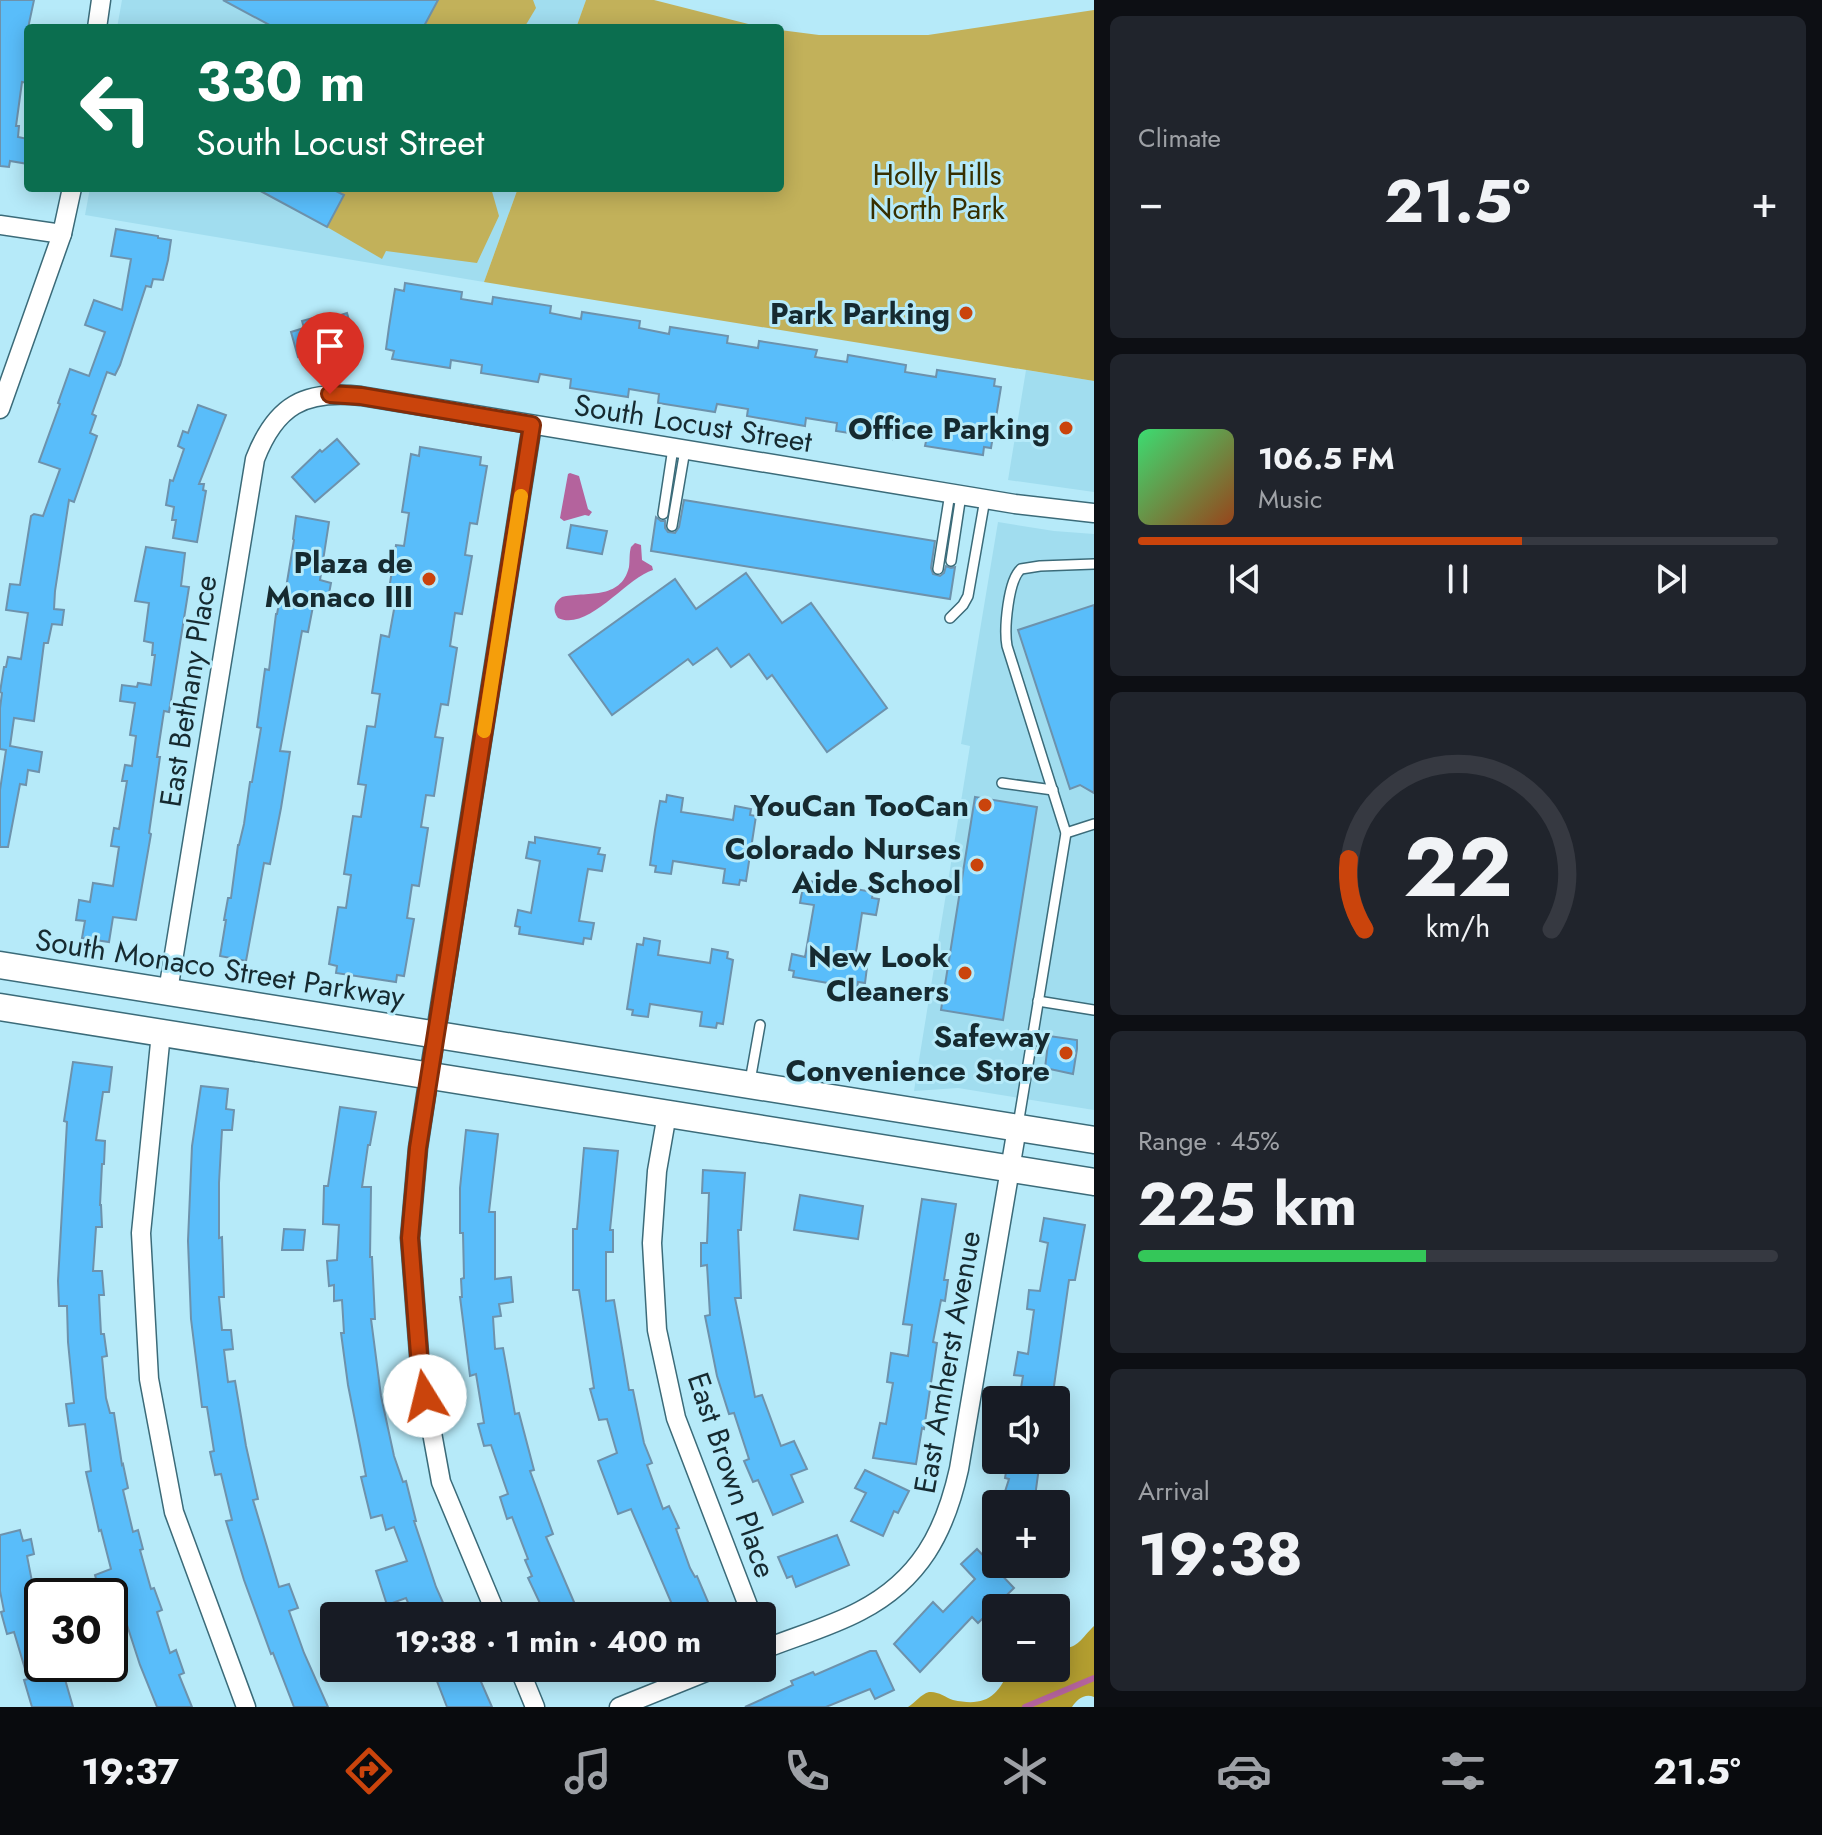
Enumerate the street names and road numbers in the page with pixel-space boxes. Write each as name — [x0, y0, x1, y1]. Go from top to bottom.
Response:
street label: South Locust Street — [571, 383, 816, 463]
street label: East Bethany Place — [148, 572, 228, 810]
street label: South Monaco Street Parkway — [32, 918, 409, 1019]
street label: East Amherst Avenue — [903, 1227, 991, 1497]
street label: East Brown Place — [677, 1367, 787, 1583]

